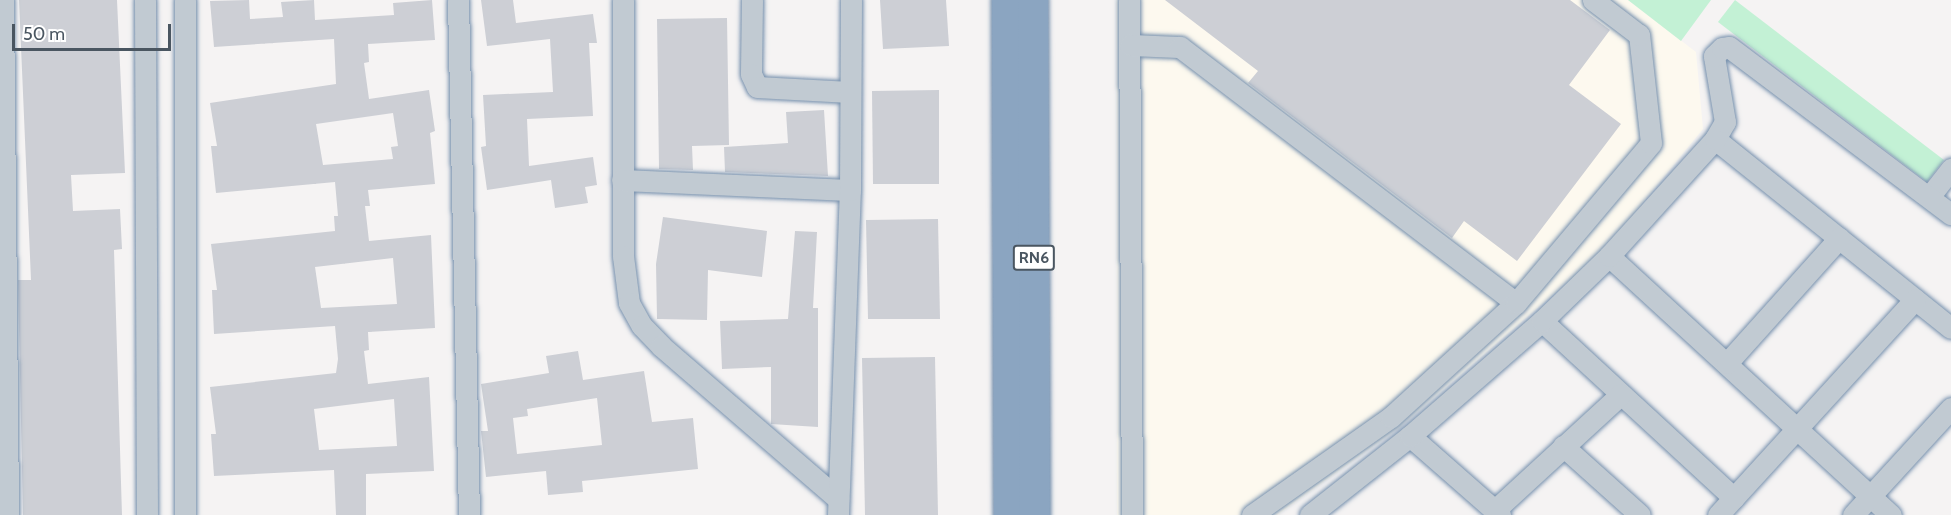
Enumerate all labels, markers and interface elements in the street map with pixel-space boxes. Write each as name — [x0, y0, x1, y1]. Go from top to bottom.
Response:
scale bar — [15, 12, 174, 50]
text: 50 m — [23, 23, 65, 45]
road number: RN6 — [1012, 245, 1056, 271]

